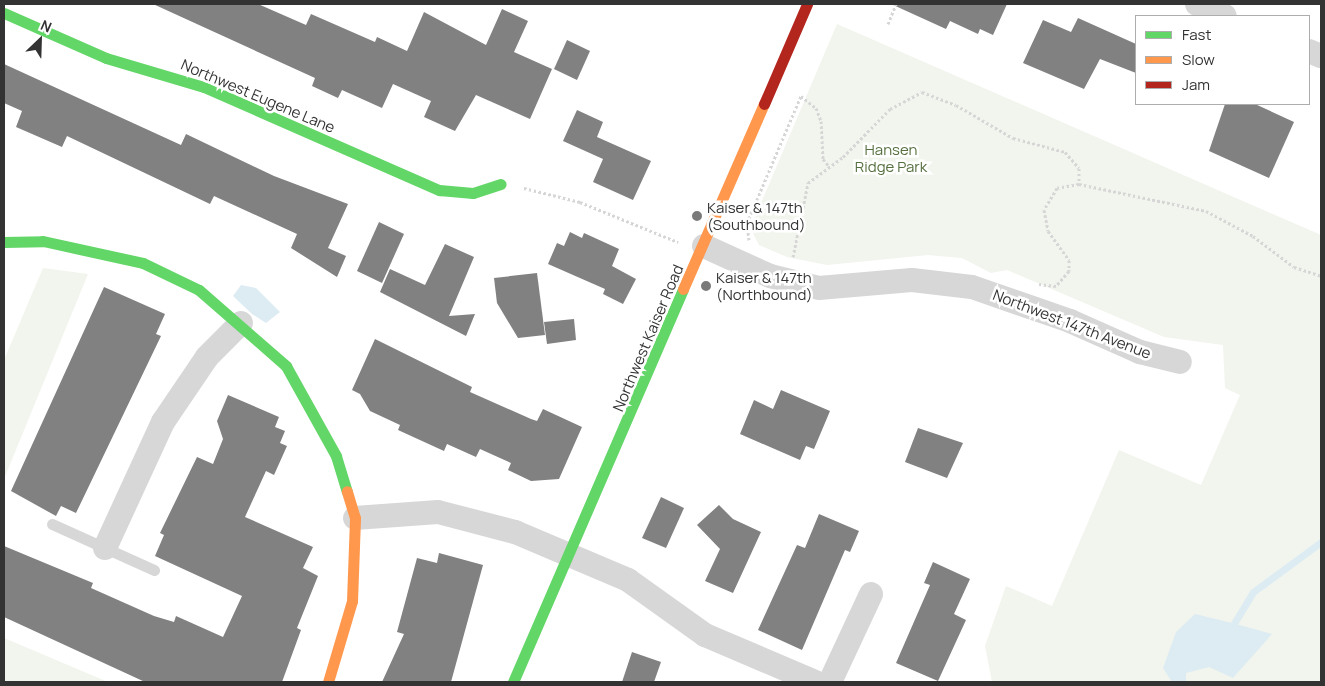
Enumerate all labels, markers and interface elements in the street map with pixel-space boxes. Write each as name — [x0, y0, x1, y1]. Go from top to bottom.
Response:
north arrow — [15, 15, 65, 65]
text: N — [38, 15, 55, 37]
legend — [1135, 15, 1310, 105]
text: Fast — [1182, 24, 1211, 45]
text: Slow — [1182, 49, 1215, 70]
street label: Northwest Eugene Lane — [178, 55, 338, 137]
text: Jam — [1182, 74, 1210, 95]
park label: Hansen Ridge Park — [855, 140, 927, 175]
place label: Kaiser & 147th (Southbound) — [707, 198, 806, 233]
marker: Kaiser & 147th (Southbound) — [691, 210, 703, 222]
street label: Northwest Kaiser Road — [609, 262, 687, 414]
place label: Kaiser & 147th (Northbound) — [716, 268, 813, 303]
marker: Kaiser & 147th (Northbound) — [700, 280, 712, 292]
street label: Northwest 147th Avenue — [990, 286, 1154, 362]

